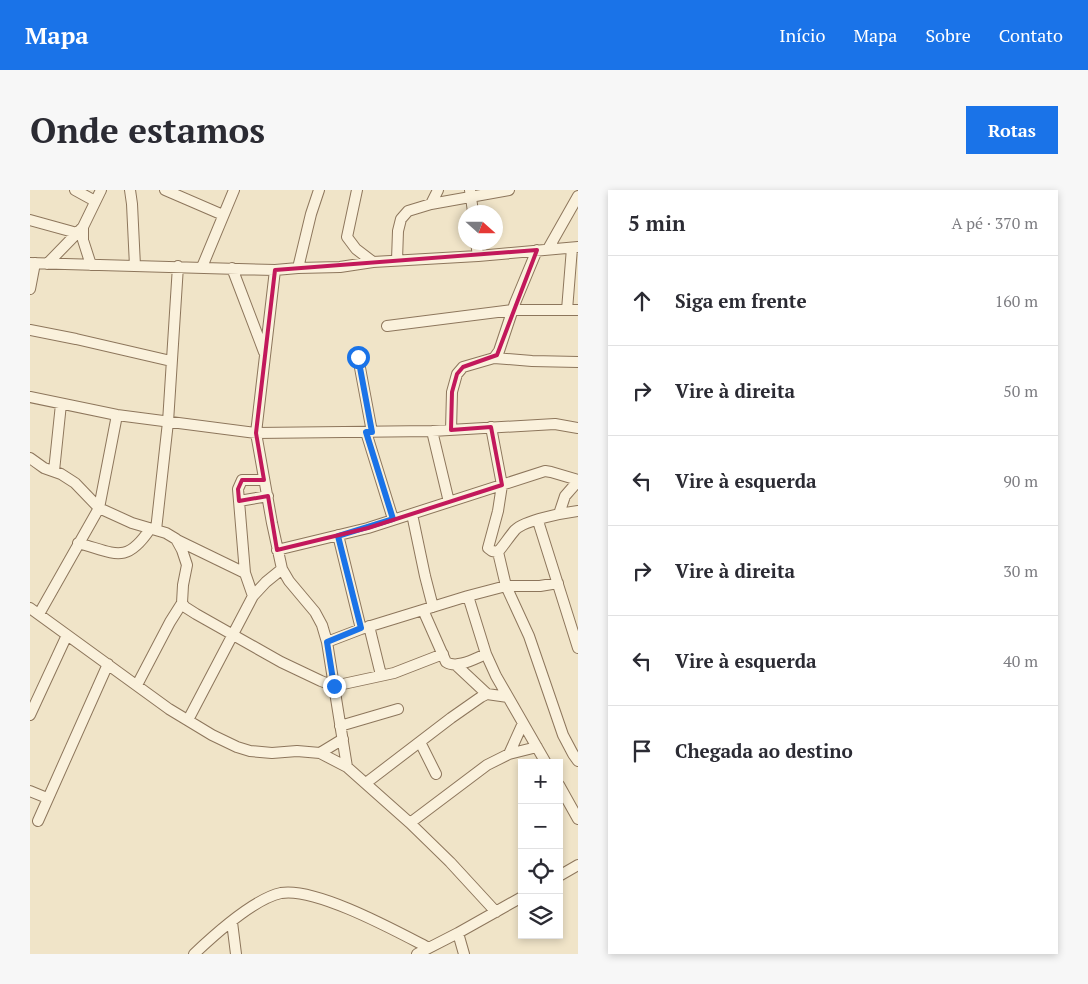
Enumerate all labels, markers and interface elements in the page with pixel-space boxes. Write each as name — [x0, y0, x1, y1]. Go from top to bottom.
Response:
text: Mapa — [25, 19, 89, 51]
text: Início — [779, 23, 825, 47]
text: Mapa — [853, 23, 897, 47]
text: Sobre — [925, 23, 971, 47]
text: Contato — [999, 23, 1063, 47]
button: Rotas — [966, 106, 1058, 154]
text: Onde estamos — [30, 107, 265, 153]
north arrow — [458, 205, 503, 250]
text: 5 min — [628, 209, 685, 237]
text: A pé · 370 m — [951, 212, 1038, 234]
icon: ahead — [628, 287, 656, 315]
text: Siga em frente — [675, 288, 807, 313]
text: 160 m — [995, 290, 1038, 312]
route start — [347, 346, 370, 369]
icon: right — [628, 377, 656, 405]
text: Vire à direita — [675, 378, 795, 403]
text: 50 m — [1003, 380, 1038, 402]
icon: left — [628, 467, 656, 495]
text: Vire à esquerda — [675, 468, 817, 493]
text: 90 m — [1003, 470, 1038, 492]
icon: right — [628, 557, 656, 585]
text: Vire à direita — [675, 558, 795, 583]
text: 30 m — [1003, 560, 1038, 582]
icon: left — [628, 647, 656, 675]
text: Vire à esquerda — [675, 648, 817, 673]
text: 40 m — [1003, 650, 1038, 672]
route end — [323, 675, 346, 698]
icon: arrive — [628, 737, 656, 765]
text: Chegada ao destino — [675, 738, 853, 763]
map controls — [518, 759, 563, 939]
button: + — [518, 759, 563, 804]
button: − — [518, 804, 563, 849]
button: locate — [518, 849, 563, 894]
button: layers — [518, 894, 563, 939]

